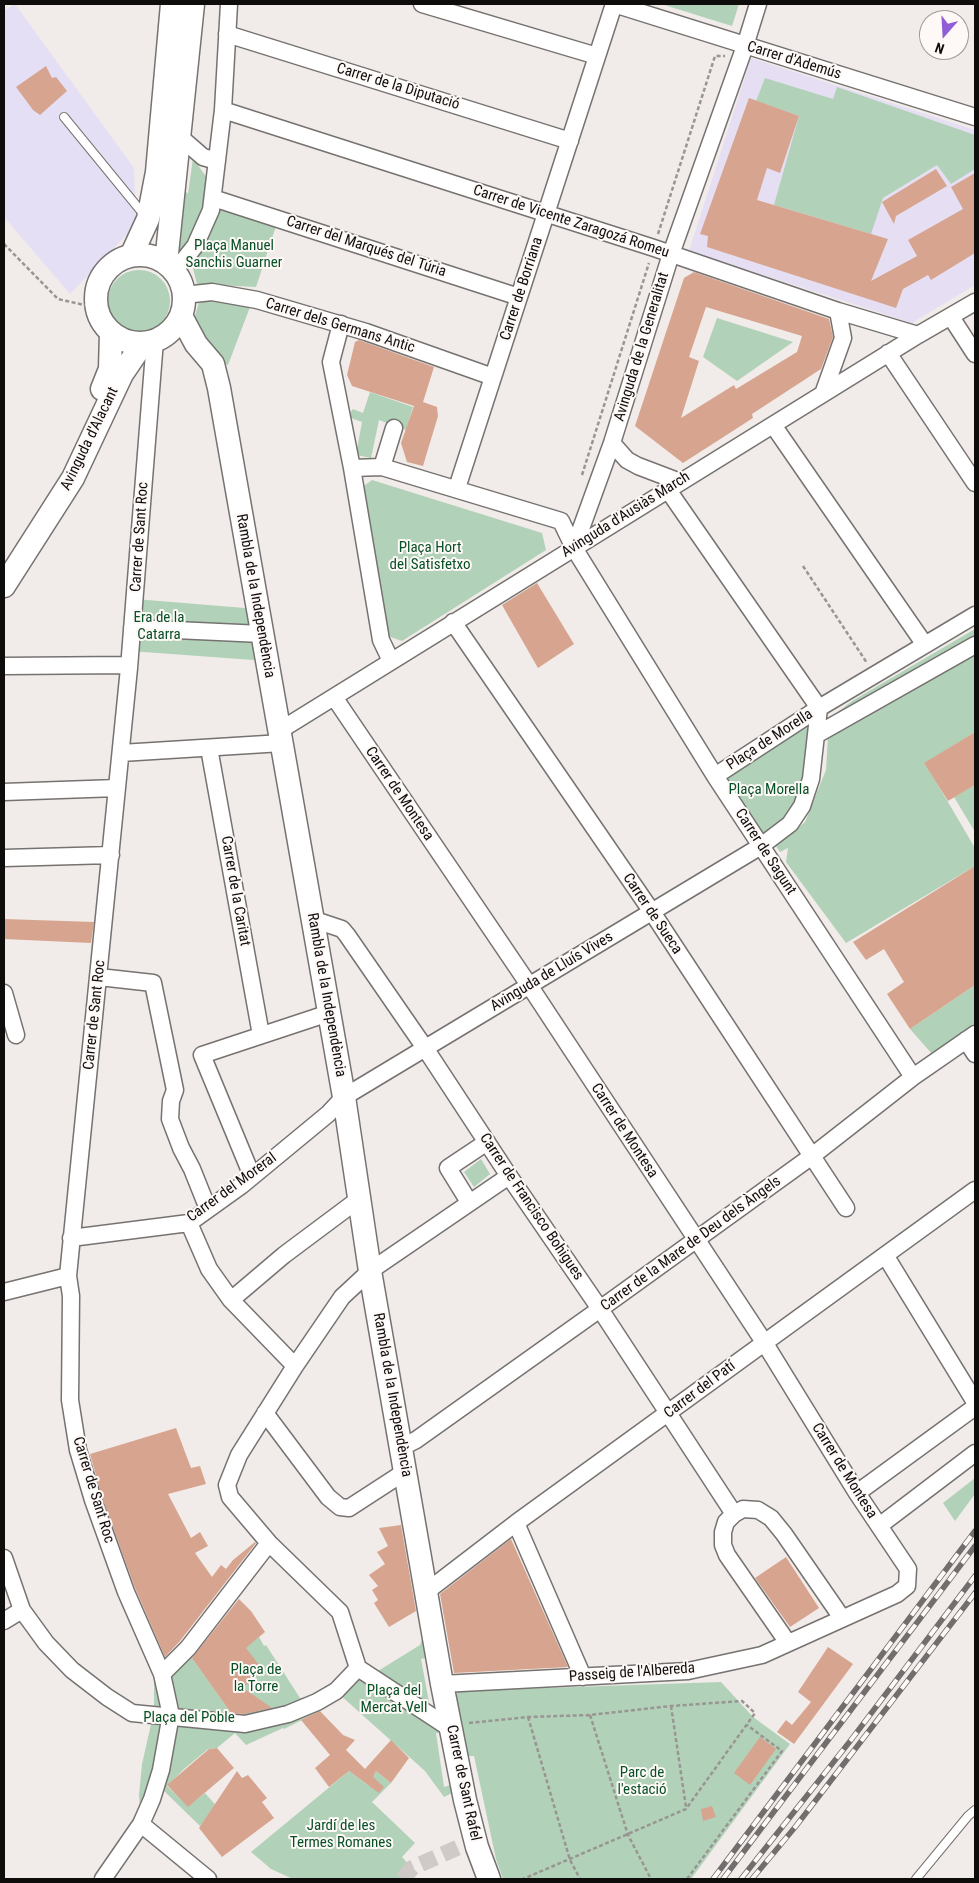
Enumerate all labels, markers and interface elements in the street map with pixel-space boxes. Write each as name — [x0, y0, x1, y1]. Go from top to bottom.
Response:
north arrow — [919, 10, 969, 60]
street label: Carrer d'Ademús — [745, 38, 843, 84]
text: N — [933, 39, 946, 57]
street label: Carrer de la Diputació — [334, 60, 462, 114]
street label: Carrer de Vicente Zaragozá Romeu — [471, 182, 671, 262]
street label: Carrer del Marqués del Túria — [284, 213, 448, 281]
street label: Carrer de Borriana — [497, 235, 547, 343]
park label: Plaça Manuel Sanchis Guarner — [186, 237, 282, 272]
street label: Avinguda de la Generalitat — [611, 270, 673, 424]
street label: Carrer dels Germans Antic — [263, 295, 417, 357]
street label: Avinguda d'Alacant — [57, 385, 123, 493]
street label: Avinguda d'Ausiàs March — [558, 468, 694, 562]
street label: Carrer de Sant Roc — [127, 481, 153, 593]
street label: Rambla de la Independència — [232, 513, 278, 679]
park label: Plaça Hort del Satisfetxo — [389, 539, 471, 574]
park label: Era de la Catarra — [134, 609, 184, 644]
street label: Plaça de Morella — [724, 706, 816, 774]
street label: Carrer de Montesa — [361, 744, 437, 844]
park label: Plaça Morella — [729, 781, 809, 799]
street label: Carrer de Sagunt — [731, 806, 799, 898]
street label: Carrer de la Caritat — [216, 835, 254, 947]
street label: Carrer de Sueca — [618, 870, 686, 958]
street label: Rambla de la Independència — [303, 912, 349, 1078]
street label: Avinguda de Lluís Vives — [487, 928, 617, 1016]
street label: Carrer de Sant Roc — [80, 959, 110, 1071]
street label: Carrer de Montesa — [587, 1080, 661, 1182]
street label: Carrer de Francisco Bohigues — [475, 1130, 587, 1284]
street label: Carrer del Moreral — [184, 1149, 280, 1227]
street label: Carrer de la Mare de Deu dels Àngels — [597, 1173, 785, 1315]
street label: Rambla de la Independència — [369, 1312, 415, 1478]
street label: Carrer del Patí — [661, 1357, 739, 1423]
street label: Carrer de Montesa — [807, 1420, 881, 1522]
street label: Carrer de Sant Roc — [68, 1435, 118, 1545]
street label: Passeig de l'Albereda — [568, 1660, 696, 1686]
park label: Plaça de la Torre — [231, 1661, 281, 1696]
park label: Plaça del Mercat Vell — [361, 1682, 427, 1717]
park label: Plaça del Poble — [143, 1709, 235, 1727]
street label: Carrer de Sant Rafel — [442, 1723, 484, 1843]
park label: Parc de l'estació — [617, 1764, 667, 1799]
park label: Jardí de les Termes Romanes — [290, 1817, 392, 1852]

